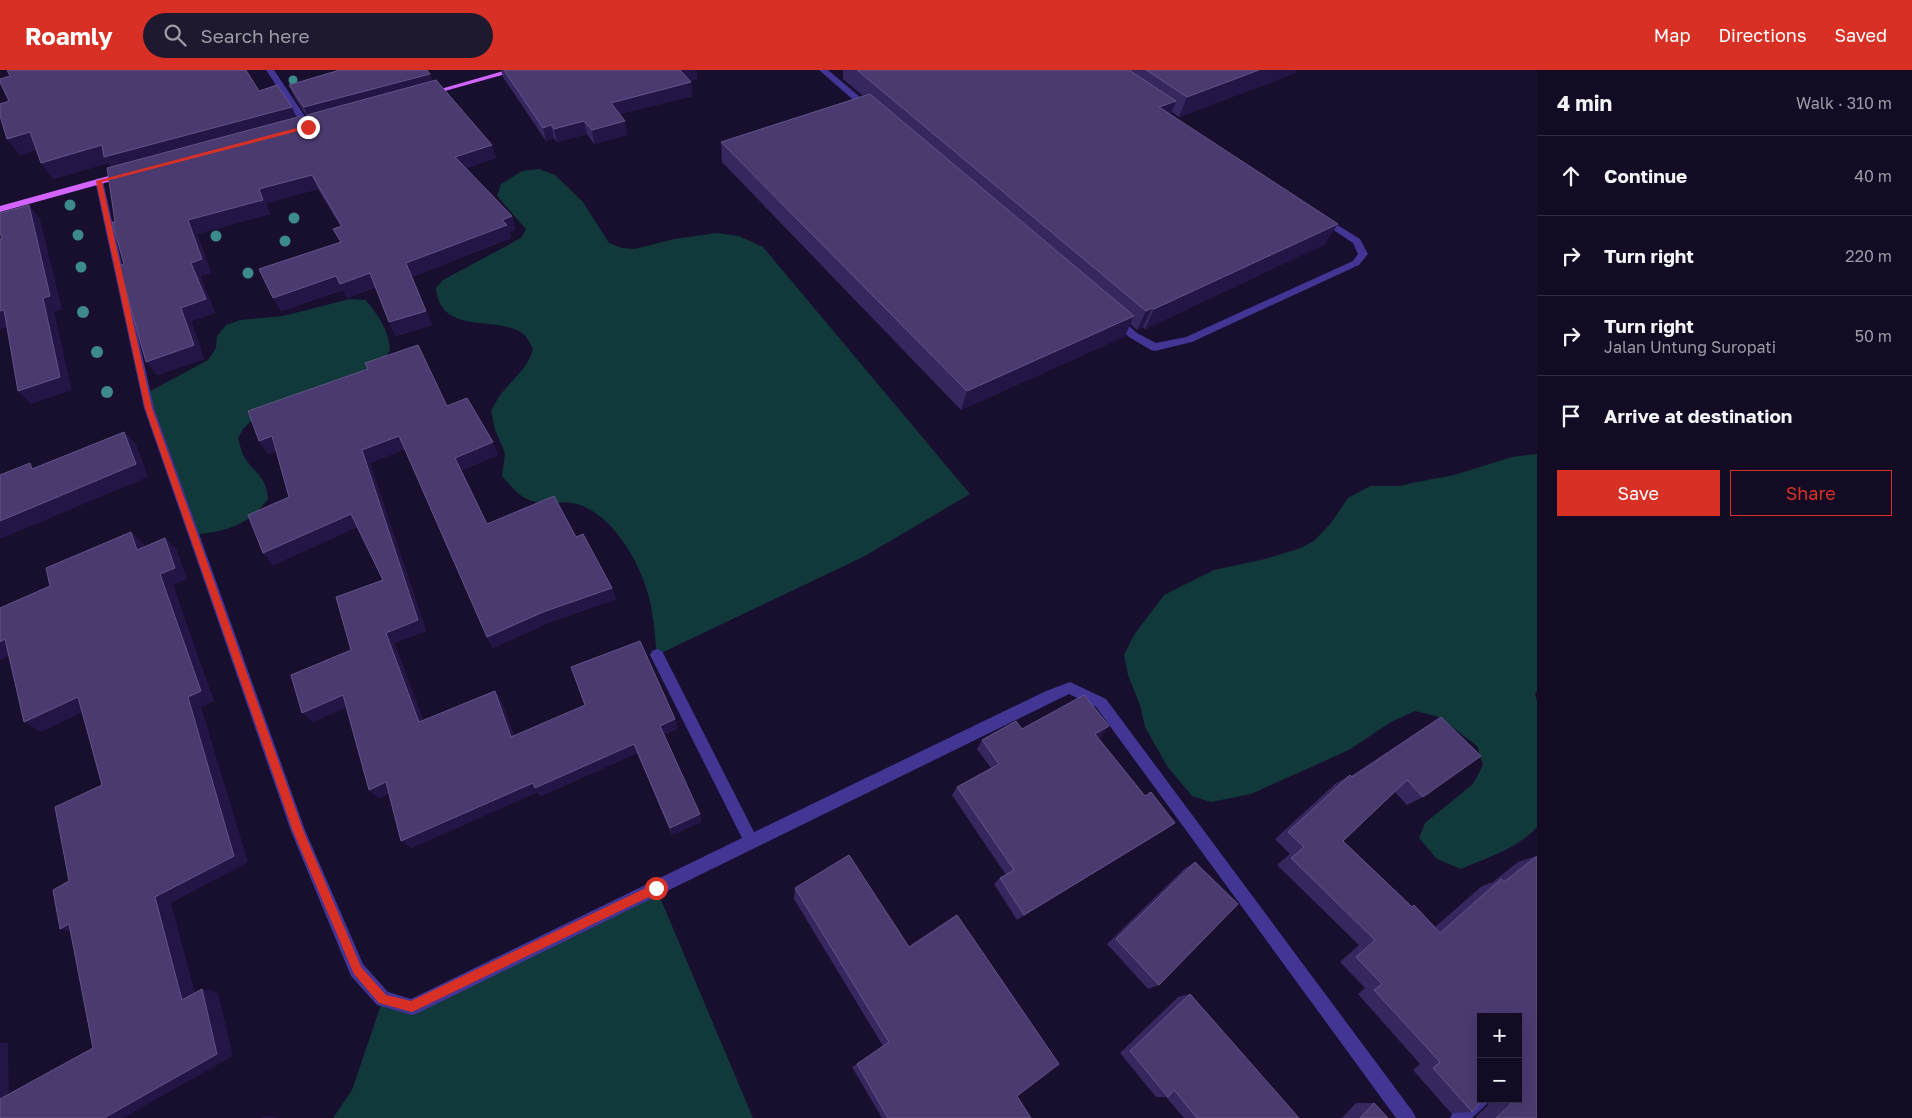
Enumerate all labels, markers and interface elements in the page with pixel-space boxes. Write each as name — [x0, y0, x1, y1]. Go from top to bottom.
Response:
search box — [143, 13, 493, 58]
text: Roamly — [25, 21, 113, 50]
icon: search — [161, 21, 189, 49]
text: Search here — [201, 24, 309, 47]
text: Map — [1654, 24, 1690, 46]
text: Directions — [1718, 24, 1806, 46]
text: Saved — [1834, 24, 1887, 46]
text: 4 min — [1557, 90, 1612, 116]
text: Walk · 310 m — [1796, 93, 1892, 113]
route end — [297, 116, 320, 139]
icon: ahead — [1557, 162, 1585, 190]
text: Continue — [1604, 164, 1687, 187]
text: 40 m — [1854, 166, 1892, 186]
icon: right — [1557, 242, 1585, 270]
text: Turn right — [1604, 244, 1694, 267]
text: 220 m — [1845, 246, 1892, 266]
text: Turn right — [1604, 314, 1694, 337]
icon: right — [1557, 322, 1585, 350]
text: 50 m — [1855, 326, 1892, 346]
text: Jalan Untung Suropati — [1604, 337, 1776, 357]
icon: arrive — [1557, 402, 1585, 430]
text: Arrive at destination — [1604, 404, 1792, 427]
button: Save — [1557, 470, 1720, 516]
button: Share — [1730, 470, 1892, 516]
route start — [645, 877, 668, 900]
map controls — [1477, 1013, 1522, 1103]
button: + — [1477, 1013, 1522, 1058]
button: − — [1477, 1058, 1522, 1103]

